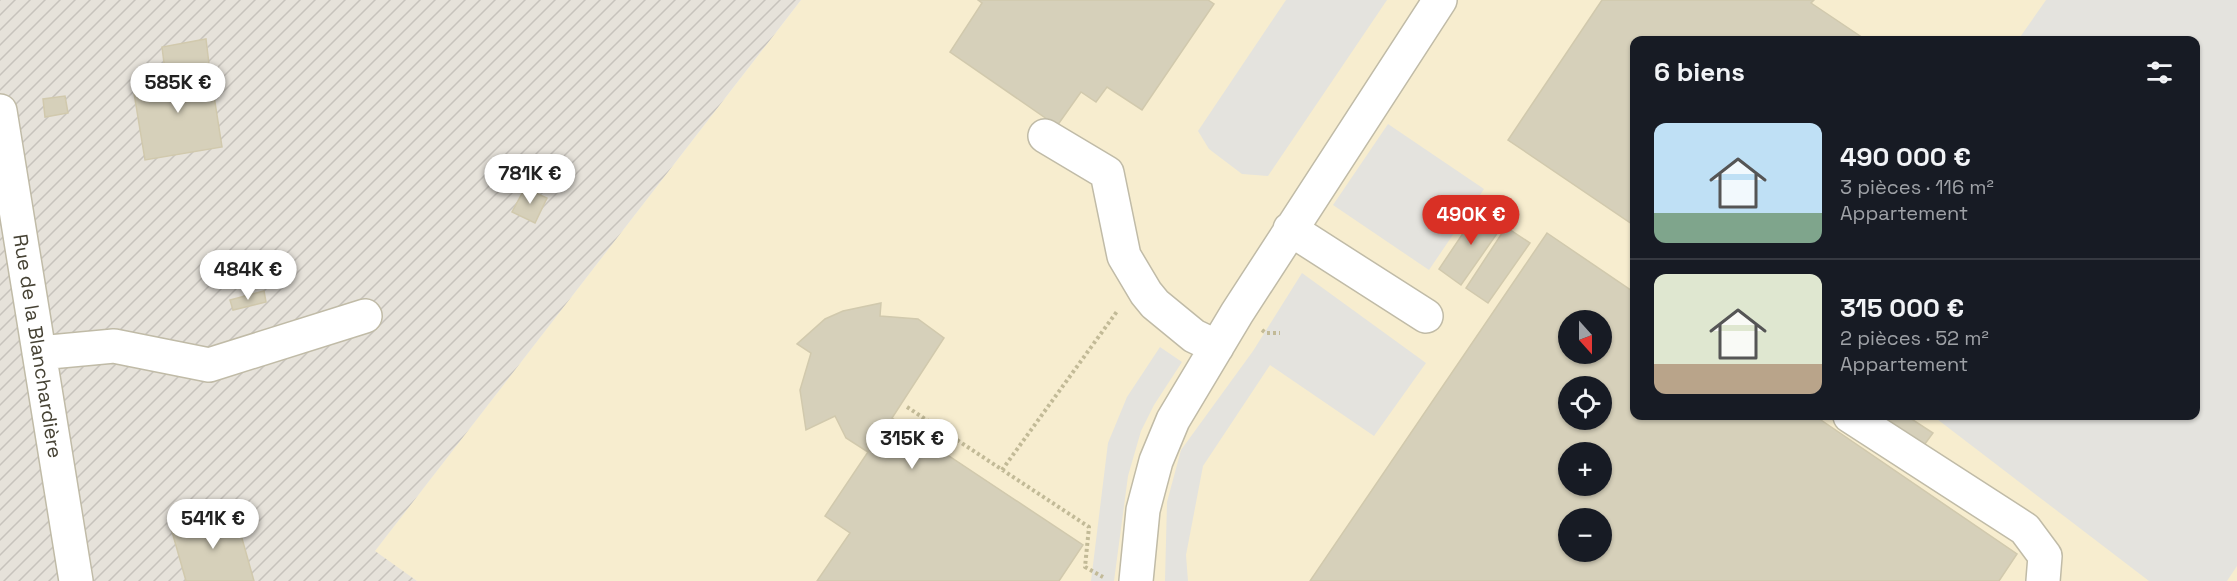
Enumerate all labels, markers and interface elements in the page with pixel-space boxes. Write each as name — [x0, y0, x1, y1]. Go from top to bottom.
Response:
text: 6 biens — [1654, 55, 1745, 89]
icon: filters — [2143, 56, 2176, 89]
pin: 585K € — [129, 63, 227, 114]
text: 585K € — [144, 69, 212, 95]
text: 490 000 € — [1840, 140, 1971, 174]
icon: home — [1702, 147, 1774, 219]
pin: 781K € — [481, 154, 579, 205]
text: 781K € — [498, 160, 562, 186]
text: 3 pièces · 116 m² — [1840, 174, 1994, 200]
pin: 490K € — [1422, 195, 1520, 246]
text: Appartement — [1840, 200, 1968, 226]
text: 490K € — [1436, 201, 1506, 227]
street label: Rue de la Blanchardière — [7, 232, 69, 460]
pin: 484K € — [199, 250, 297, 301]
text: 484K € — [214, 256, 282, 282]
text: 315 000 € — [1840, 291, 1964, 325]
icon: home — [1702, 298, 1774, 370]
north arrow — [1558, 310, 1612, 364]
map controls — [1558, 310, 1612, 562]
text: 2 pièces · 52 m² — [1840, 325, 1989, 351]
text: Appartement — [1840, 351, 1968, 377]
button: locate — [1558, 376, 1612, 430]
pin: 315K € — [863, 419, 961, 470]
text: 315K € — [880, 425, 944, 451]
button: + — [1558, 442, 1612, 496]
pin: 541K € — [164, 499, 262, 550]
text: 541K € — [181, 505, 245, 531]
button: − — [1558, 508, 1612, 562]

